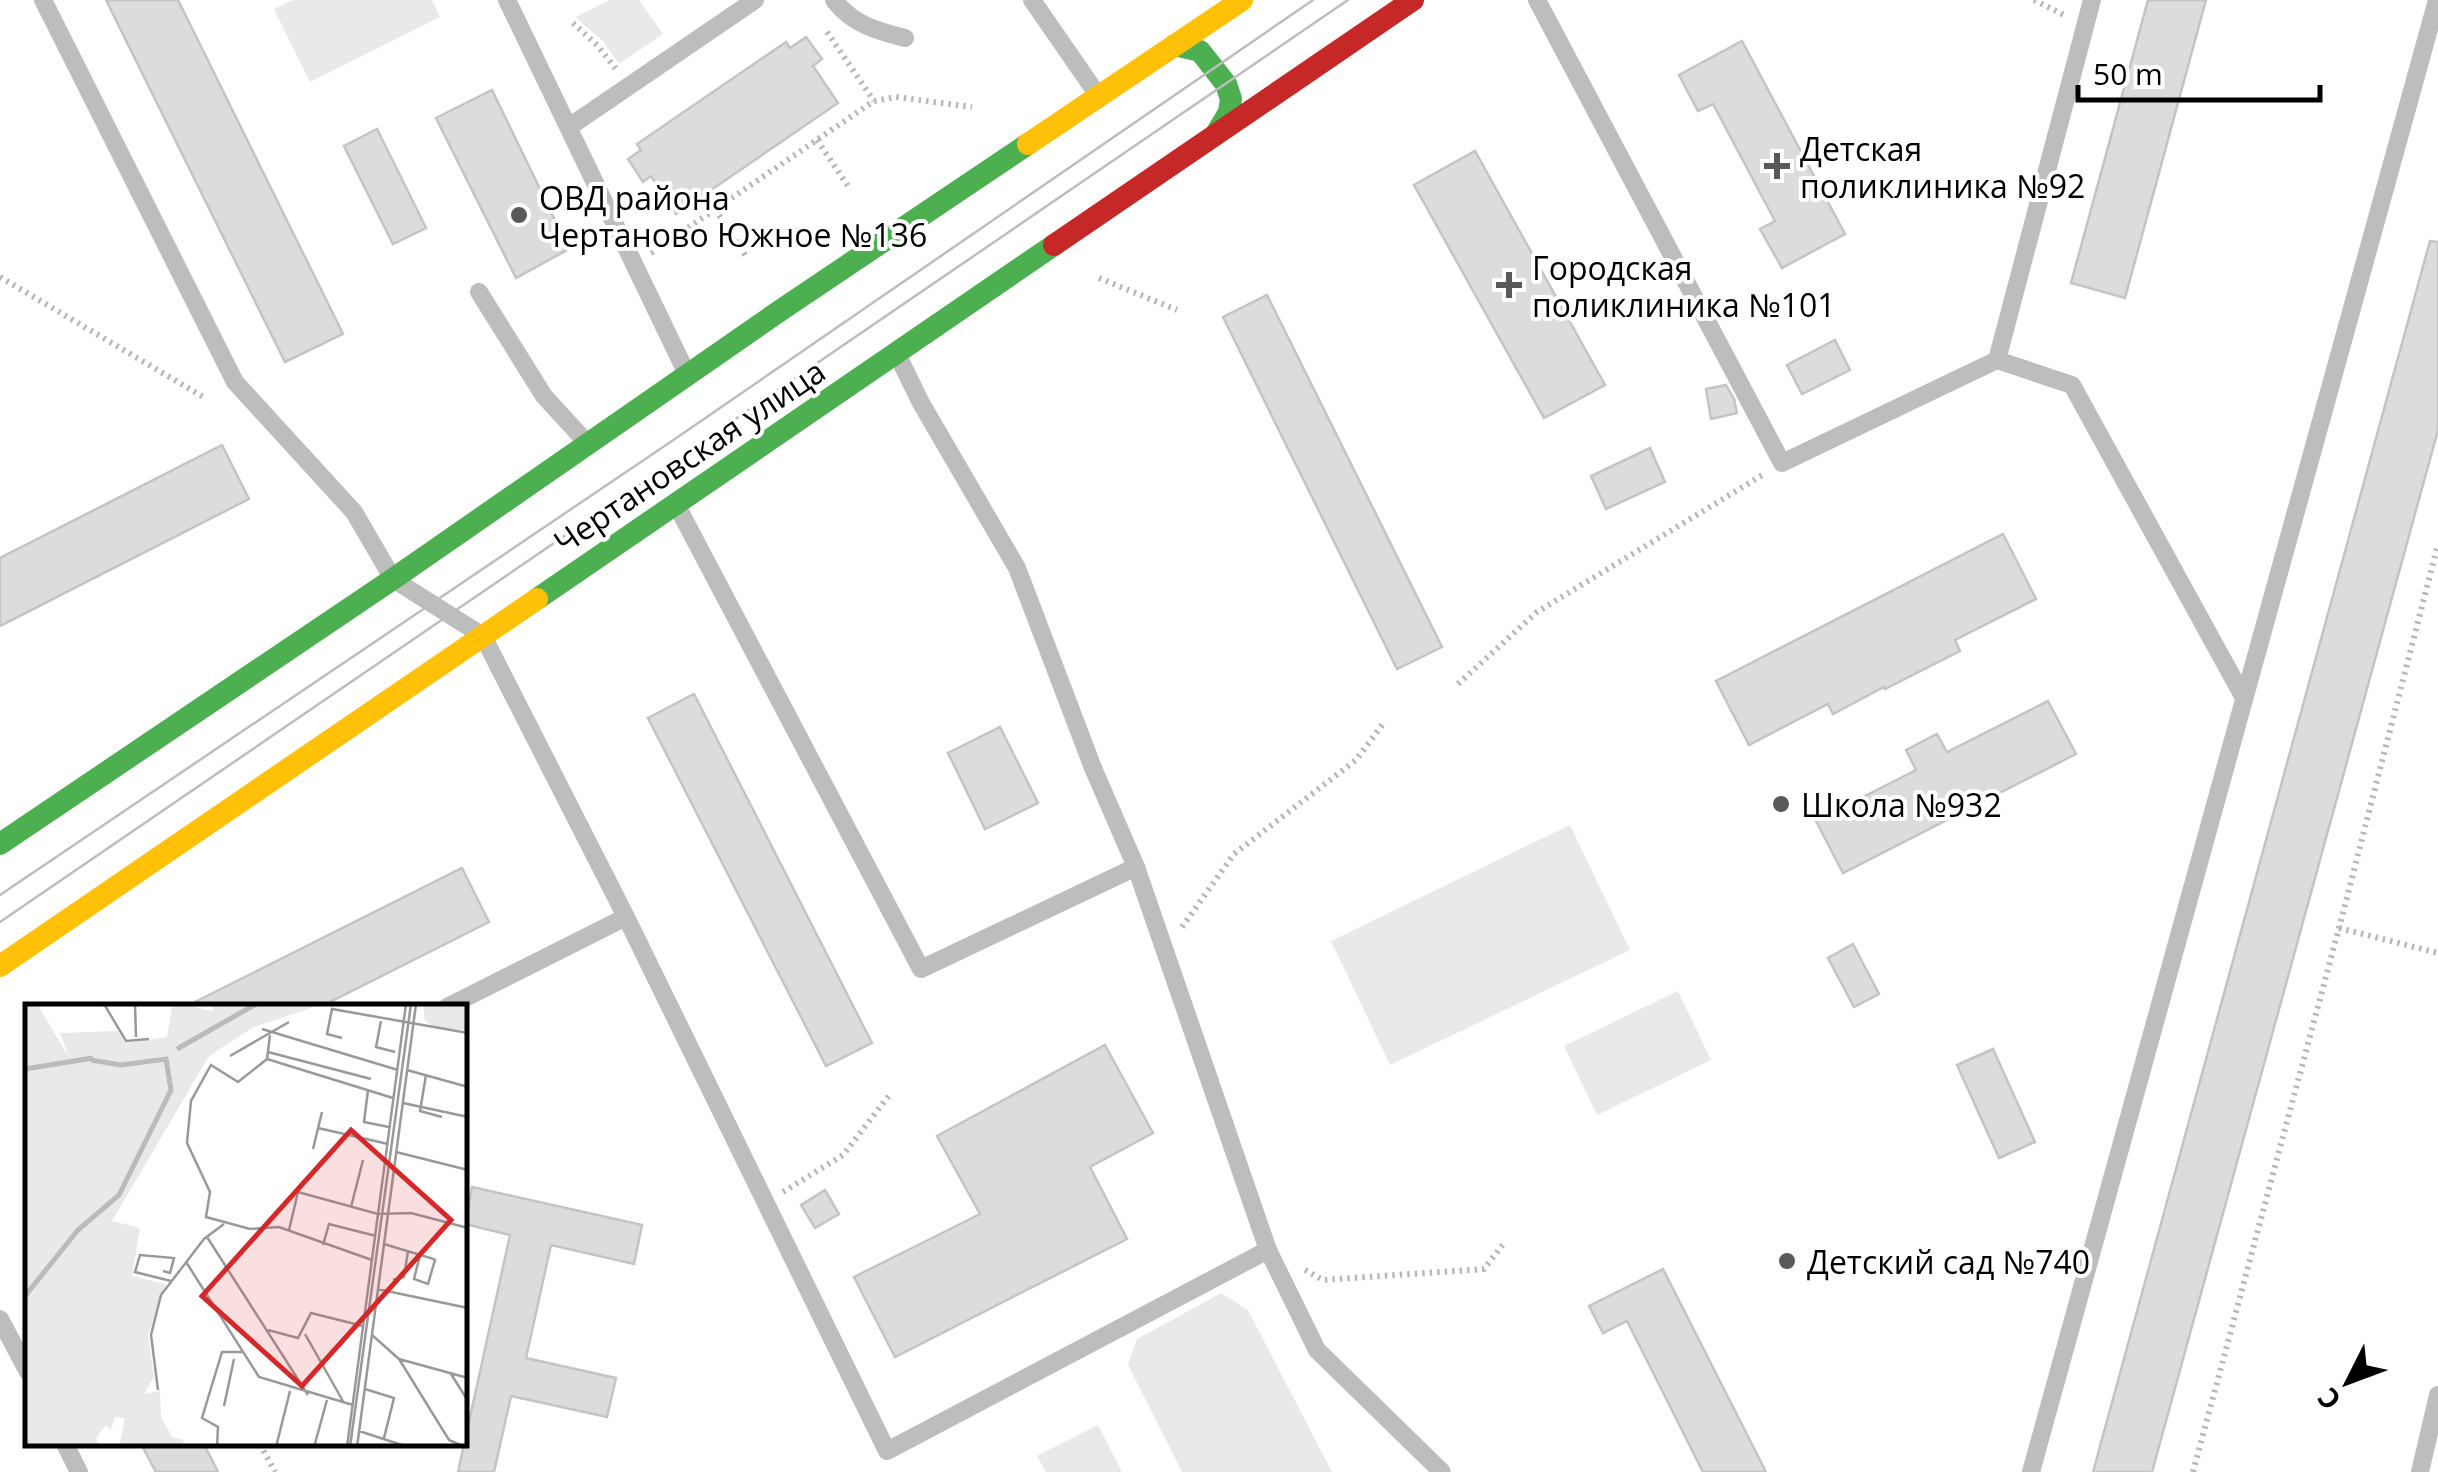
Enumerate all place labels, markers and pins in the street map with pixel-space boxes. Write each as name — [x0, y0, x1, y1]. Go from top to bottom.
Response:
place label: Детская поликлиника №92 — [1800, 127, 2085, 207]
marker: Детская поликлиника №92 — [1764, 153, 1790, 179]
place label: ОВД района Чертаново Южное №136 — [539, 176, 927, 256]
marker: ОВД района Чертаново Южное №136 — [508, 204, 530, 226]
place label: Городская поликлиника №101 — [1532, 246, 1836, 326]
marker: Городская поликлиника №101 — [1496, 272, 1522, 298]
place label: Школа №932 — [1801, 783, 2002, 826]
marker: Школа №932 — [1770, 793, 1792, 815]
place label: Детский сад №740 — [1807, 1240, 2090, 1283]
marker: Детский сад №740 — [1776, 1250, 1798, 1272]

